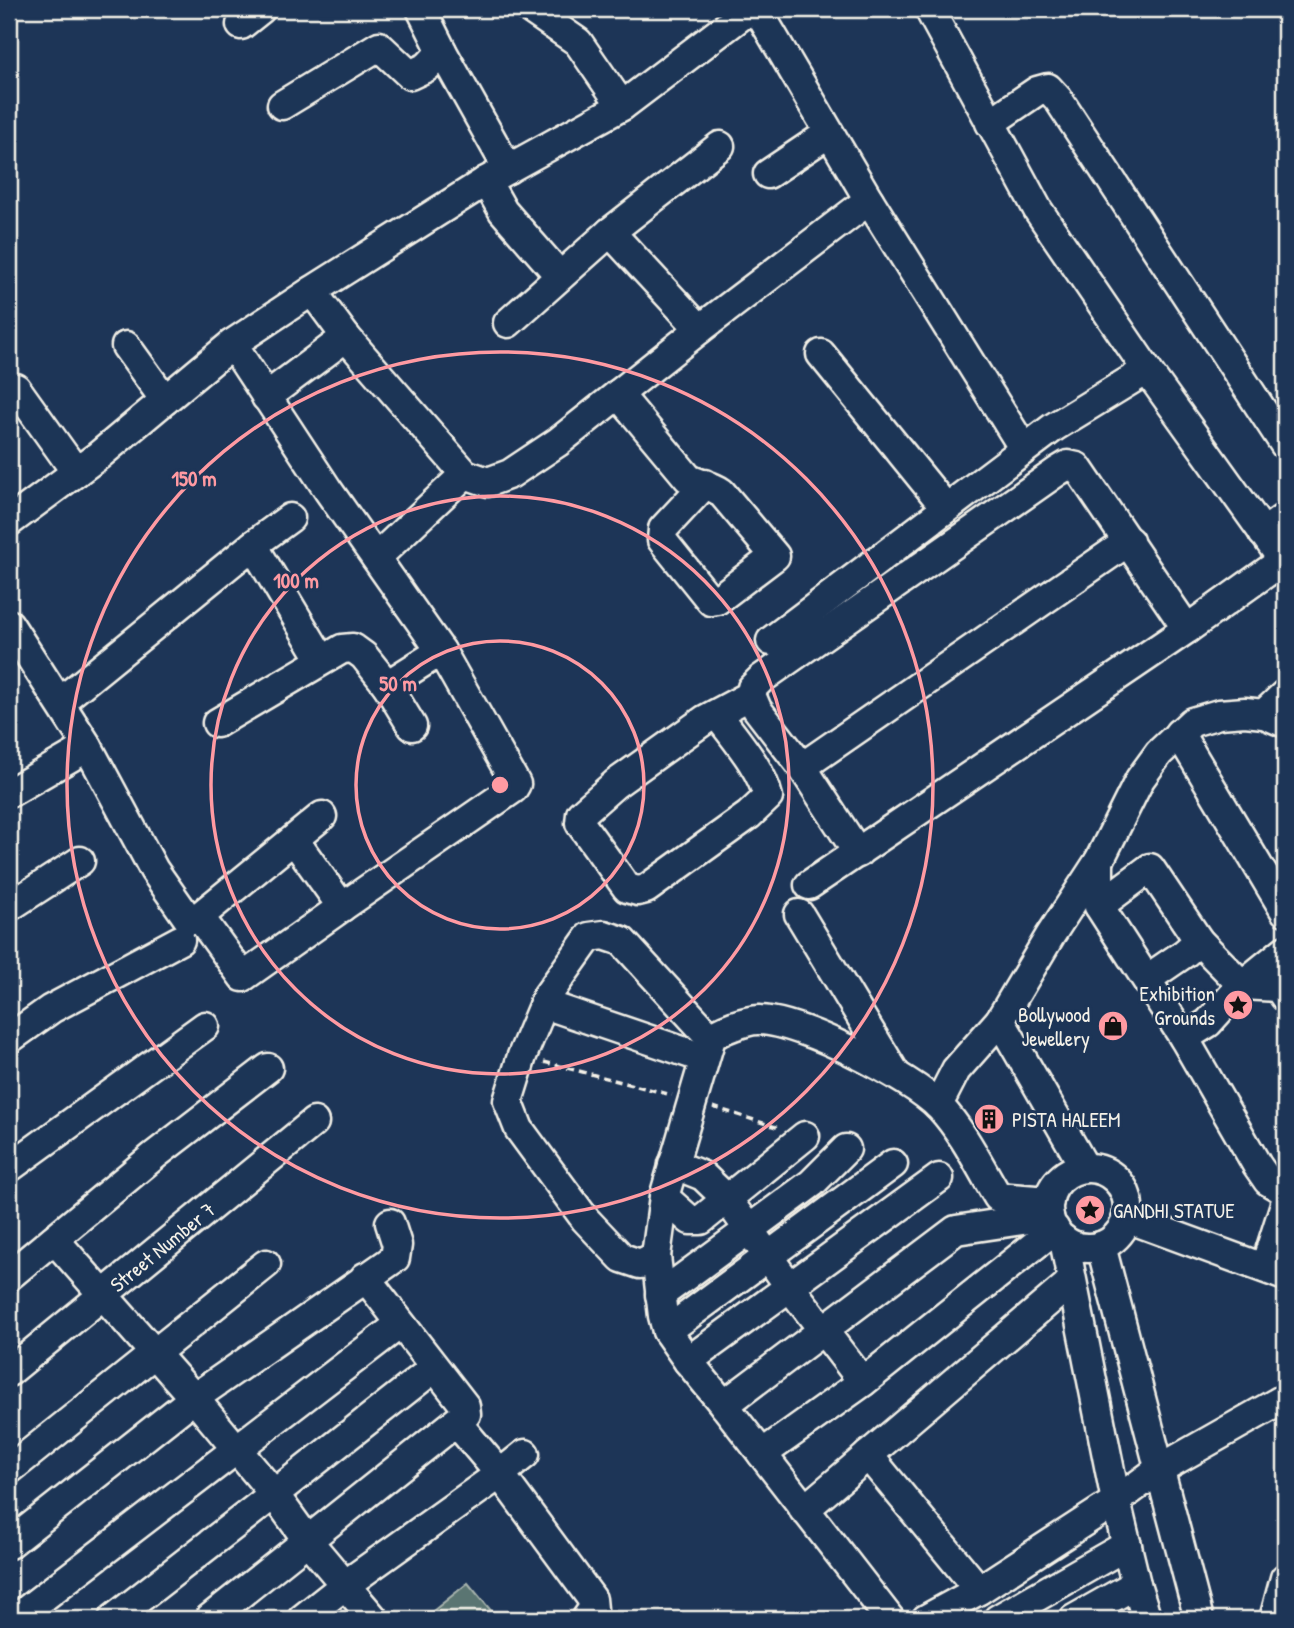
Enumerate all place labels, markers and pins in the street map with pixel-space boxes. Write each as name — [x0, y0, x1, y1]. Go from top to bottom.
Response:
centre of rings — [488, 773, 512, 797]
place label: Exhibition Grounds — [1140, 979, 1215, 1032]
place icon: Exhibition Grounds — [1221, 988, 1255, 1022]
place label: Bollywood Jewellery — [1018, 1000, 1090, 1053]
shop icon: Bollywood Jewellery — [1096, 1009, 1130, 1043]
building icon: PISTA HALEEM — [972, 1102, 1006, 1136]
place label: PISTA HALEEM — [1012, 1105, 1121, 1134]
place icon: GANDHI STATUE — [1073, 1193, 1107, 1227]
place label: GANDHI STATUE — [1113, 1196, 1234, 1225]

